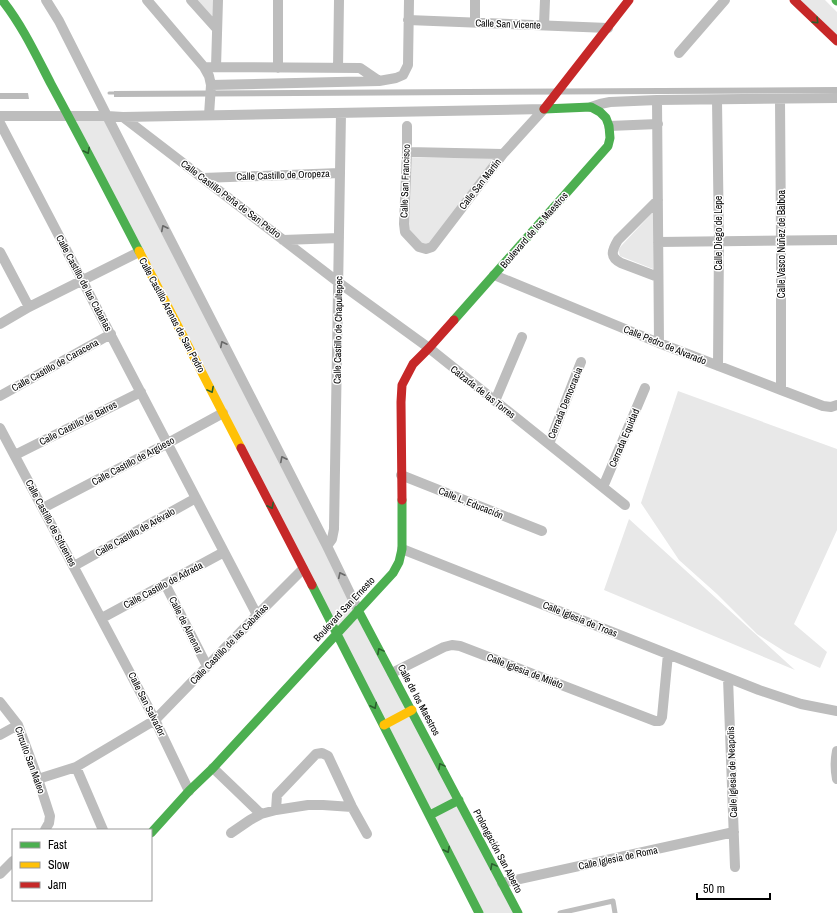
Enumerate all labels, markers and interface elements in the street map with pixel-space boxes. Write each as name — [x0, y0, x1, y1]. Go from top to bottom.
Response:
street label: Calle San Vicente — [475, 16, 541, 32]
one-way arrow — [811, 16, 819, 24]
street label: Calle San Francisco — [397, 143, 413, 218]
one-way arrow — [82, 147, 90, 154]
street label: Calle San Martín — [456, 156, 504, 212]
street label: Calle Castillo Peña de San Pedro — [178, 157, 284, 241]
street label: Calle Castillo de Oropeza — [236, 167, 330, 183]
street label: Boulevard de los Maestros — [497, 189, 571, 271]
street label: Calle Vasco Núñez de Balboa — [775, 189, 788, 298]
street label: Calle Diego de Lepe — [712, 195, 725, 270]
one-way arrow — [161, 225, 169, 232]
street label: Calle Castillo de las Cabañas — [53, 232, 115, 334]
street label: Calle Castillo Arenas de San Pedro — [136, 255, 208, 375]
street label: Calle Castillo de Chapultepec — [331, 276, 345, 384]
street label: Calle Pedro de Alvarado — [622, 322, 709, 368]
street label: Calle Castillo de Caracena — [9, 335, 101, 394]
one-way arrow — [220, 340, 228, 348]
street label: Calzada de las Torres — [448, 363, 518, 421]
street label: Cerrada Democracia — [545, 365, 585, 441]
one-way arrow — [206, 386, 214, 394]
street label: Calle Castillo de Batres — [37, 398, 119, 448]
street label: Cerrada Equidad — [606, 407, 642, 469]
street label: Calle Castillo de Argüeso — [89, 433, 177, 488]
one-way arrow — [280, 456, 287, 464]
street label: Calle Castillo de Sifuentes — [23, 477, 79, 569]
street label: Calle L. Educación — [437, 484, 505, 522]
one-way arrow — [266, 502, 274, 509]
street label: Calle Castillo de Arévalo — [93, 504, 178, 559]
street label: Calle Castillo de Adrada — [121, 558, 205, 611]
one-way arrow — [338, 572, 346, 580]
street label: Boulevard San Ernesto — [310, 573, 378, 644]
street label: Calle de Almenar — [166, 594, 206, 656]
street label: Calle Iglesia de Troas — [541, 598, 619, 640]
street label: Calle Castillo de las Cabañas — [187, 601, 271, 687]
one-way arrow — [377, 647, 385, 655]
street label: Calle Iglesia de Mileto — [485, 650, 566, 692]
street label: Calle de los Maestros — [395, 662, 443, 738]
street label: Calle San Salvador — [125, 670, 169, 738]
one-way arrow — [369, 701, 377, 709]
street label: Circuito San Mateo — [12, 725, 48, 796]
street label: Calle Iglesia de Neapolis — [724, 726, 740, 818]
one-way arrow — [438, 762, 445, 770]
street label: Prolongación San Alberto — [470, 807, 526, 895]
legend — [12, 829, 152, 901]
text: Fast — [48, 837, 67, 853]
street label: Calle Iglesia de Roma — [577, 843, 659, 873]
one-way arrow — [442, 846, 450, 853]
text: Slow — [48, 857, 70, 873]
one-way arrow — [490, 863, 498, 870]
scale bar — [697, 875, 770, 901]
text: Jam — [48, 877, 67, 893]
text: 50 m — [703, 881, 725, 897]

